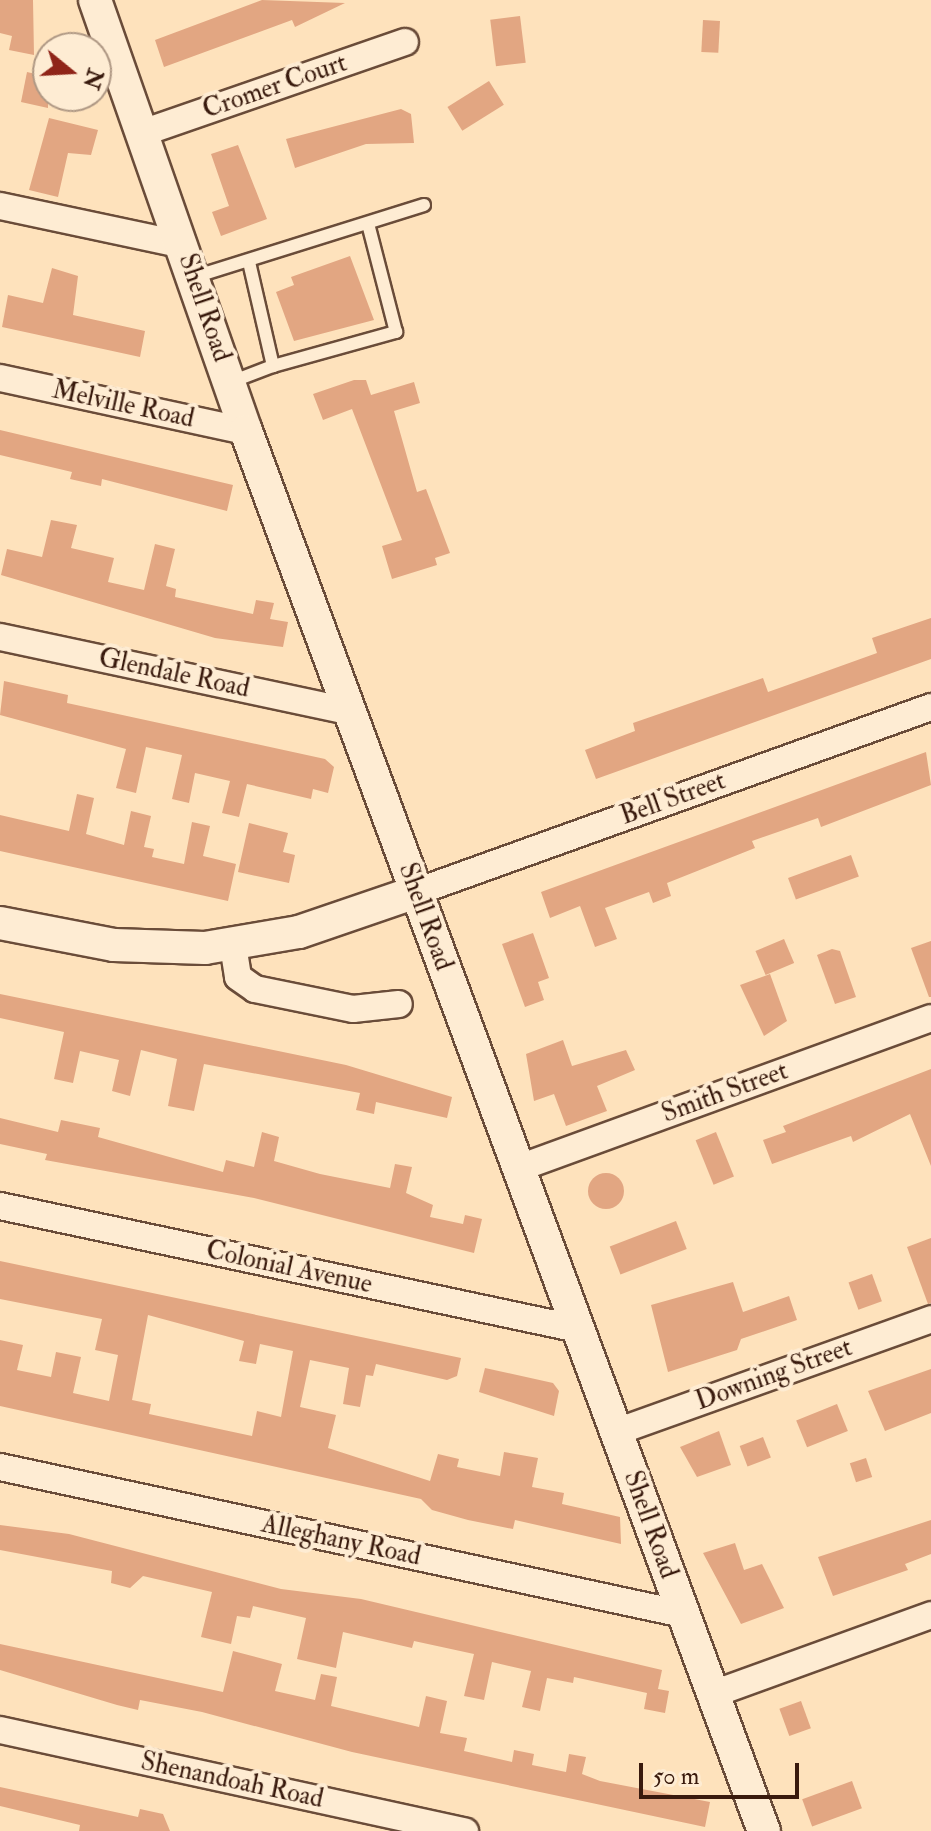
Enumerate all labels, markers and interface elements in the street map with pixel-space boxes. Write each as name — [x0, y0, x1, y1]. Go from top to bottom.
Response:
north arrow — [32, 32, 112, 112]
street label: Cromer Court — [199, 48, 351, 126]
text: N — [77, 65, 109, 92]
street label: Shell Road — [171, 250, 237, 366]
street label: Melville Road — [49, 375, 197, 435]
street label: Glendale Road — [96, 643, 252, 705]
street label: Bell Street — [616, 766, 730, 832]
street label: Shell Road — [391, 859, 459, 975]
street label: Smith Street — [658, 1056, 792, 1130]
street label: Colonial Avenue — [203, 1235, 375, 1301]
street label: Downing Street — [691, 1332, 857, 1418]
street label: Shell Road — [616, 1467, 684, 1583]
street label: Alleghany Road — [258, 1509, 424, 1573]
street label: Shenandoah Road — [138, 1746, 326, 1816]
scale bar — [643, 1747, 803, 1797]
text: 50 m — [653, 1761, 699, 1792]

